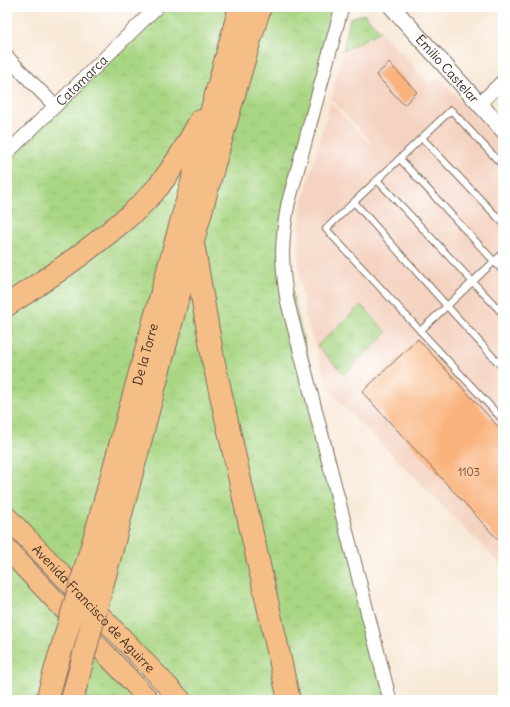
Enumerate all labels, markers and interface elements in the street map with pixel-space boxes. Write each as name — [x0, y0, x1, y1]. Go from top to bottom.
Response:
street label: Emilio Castelar — [412, 31, 483, 107]
street label: Catamarca — [52, 52, 111, 110]
street label: De la Torre — [129, 322, 162, 387]
house number: 1103 — [458, 465, 480, 479]
street label: Avenida Francisco de Aguirre — [28, 541, 158, 676]

